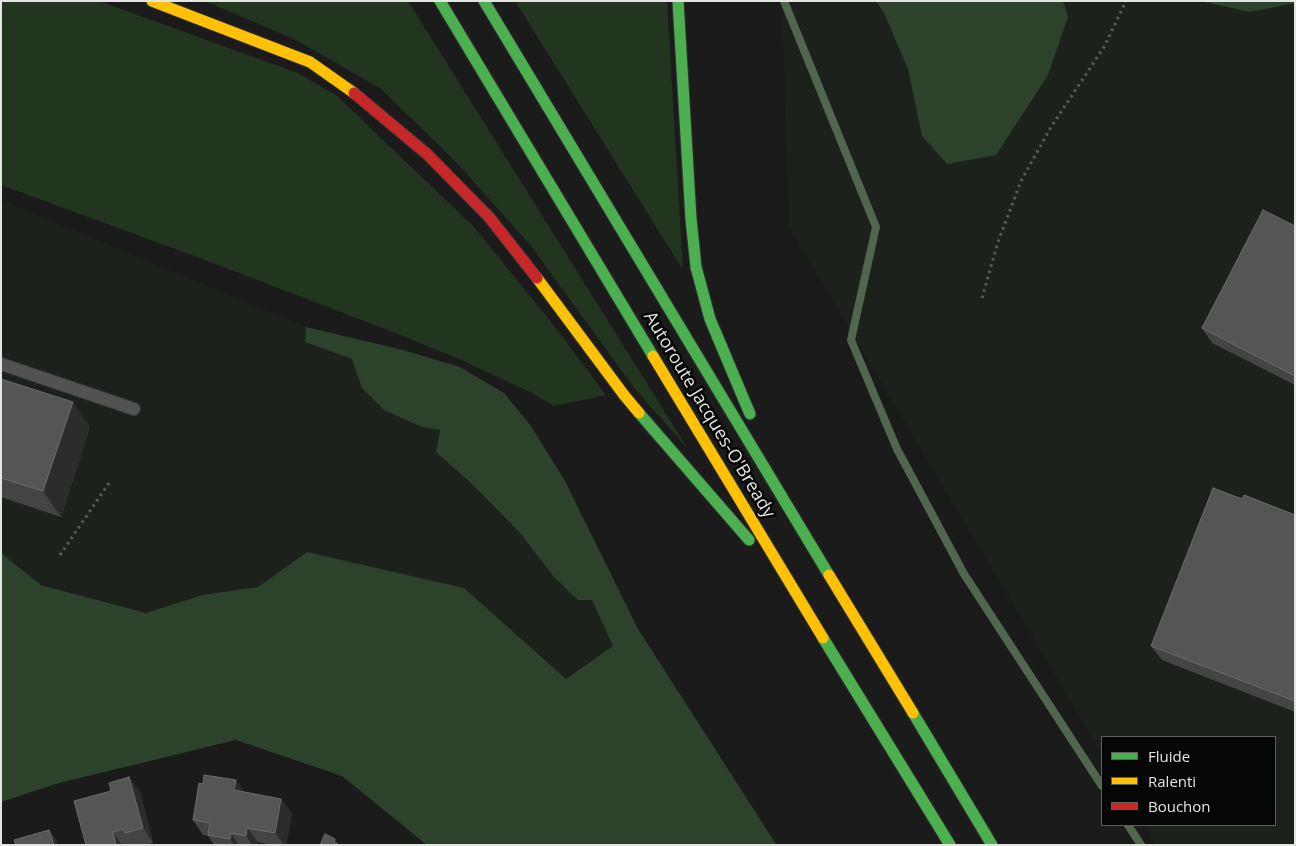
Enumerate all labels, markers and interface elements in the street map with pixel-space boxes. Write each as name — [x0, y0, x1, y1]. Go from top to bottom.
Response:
street label: Autoroute Jacques-O'Bready — [639, 308, 779, 522]
legend — [1101, 736, 1276, 826]
text: Fluide — [1148, 746, 1190, 766]
text: Ralenti — [1148, 771, 1196, 791]
text: Bouchon — [1148, 796, 1211, 816]

